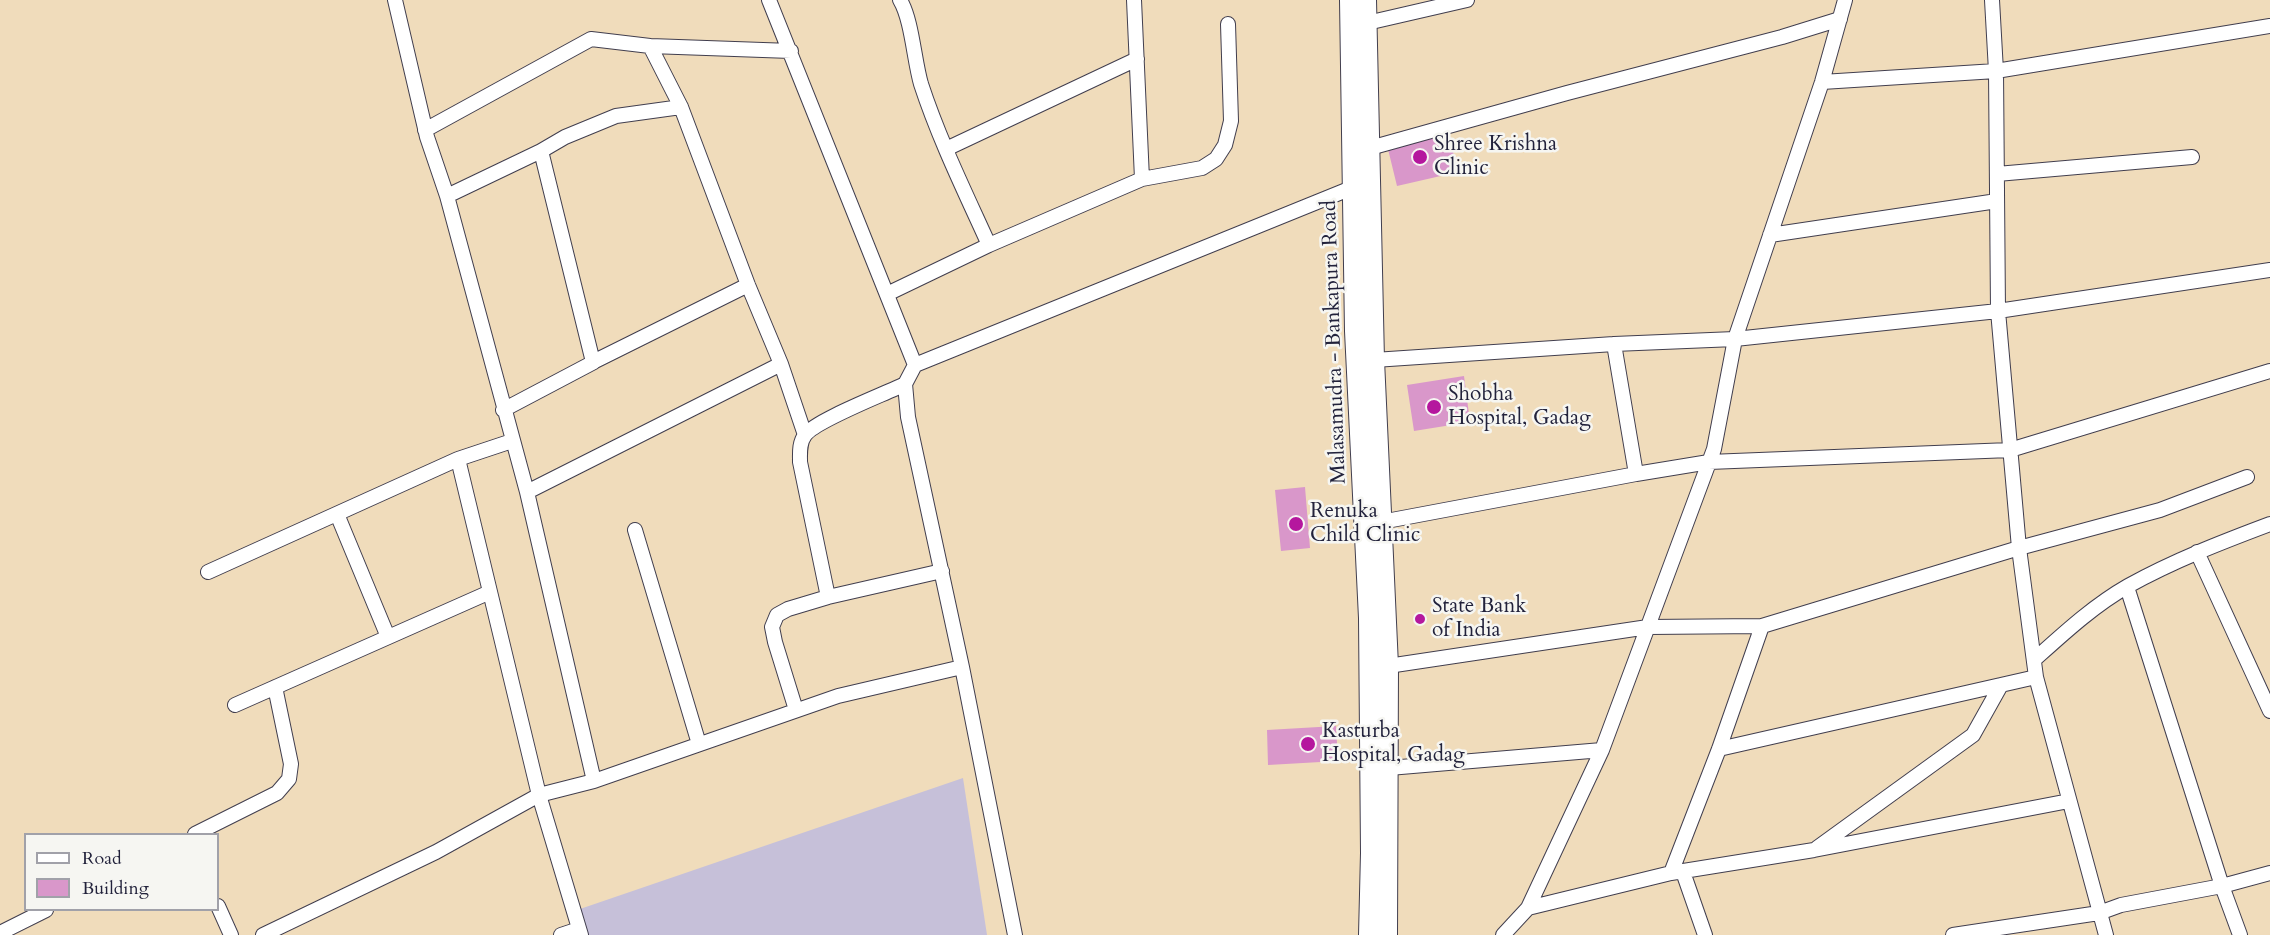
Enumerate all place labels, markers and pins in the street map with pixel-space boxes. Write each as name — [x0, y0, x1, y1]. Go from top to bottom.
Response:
place label: Shree Krishna Clinic — [1434, 132, 1557, 182]
marker: Shree Krishna Clinic — [1411, 148, 1429, 166]
place label: Shobha Hospital, Gadag — [1448, 382, 1591, 432]
marker: Shobha Hospital, Gadag — [1425, 398, 1443, 416]
place label: Renuka Child Clinic — [1310, 499, 1420, 549]
marker: Renuka Child Clinic — [1287, 515, 1305, 533]
place label: State Bank of India — [1432, 594, 1527, 644]
marker: State Bank of India — [1413, 612, 1427, 626]
place label: Kasturba Hospital, Gadag — [1322, 719, 1465, 769]
marker: Kasturba Hospital, Gadag — [1299, 735, 1317, 753]

